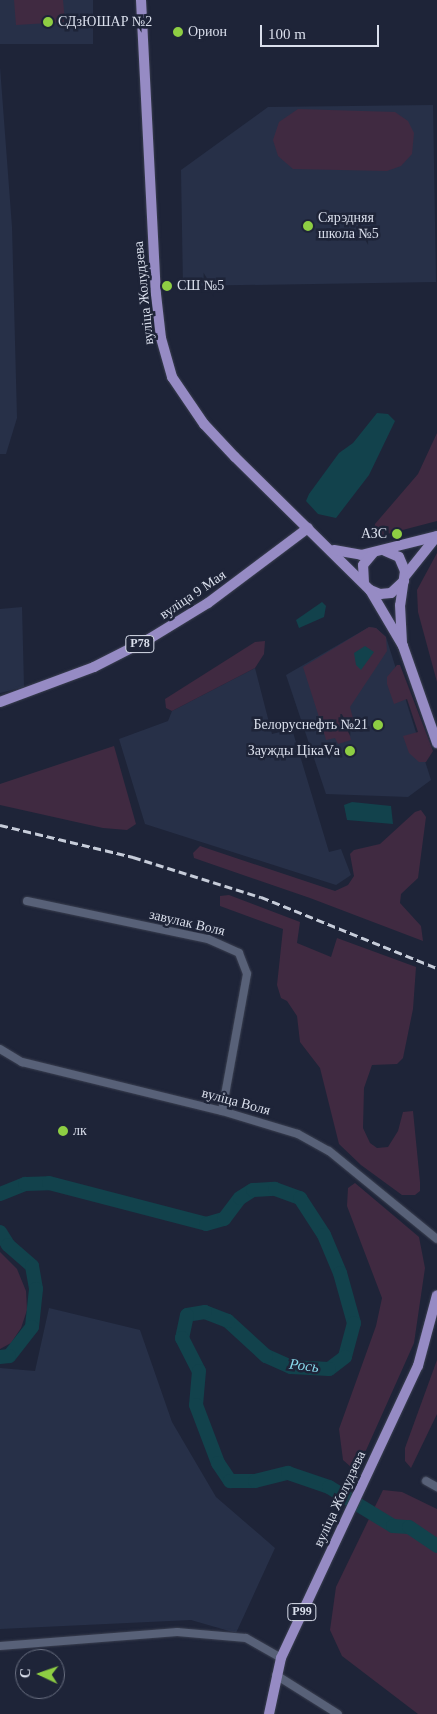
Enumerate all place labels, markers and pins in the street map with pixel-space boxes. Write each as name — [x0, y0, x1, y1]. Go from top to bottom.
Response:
place label: СДзЮШАР №2 — [58, 14, 152, 30]
marker: СДзЮШАР №2 — [42, 16, 54, 28]
place label: Орион — [188, 24, 227, 40]
marker: Орион — [172, 26, 184, 38]
place label: Сярэдняя школа №5 — [318, 210, 379, 242]
marker: Сярэдняя школа №5 — [302, 220, 314, 232]
place label: СШ №5 — [177, 278, 224, 294]
marker: СШ №5 — [161, 280, 173, 292]
place label: АЗС — [361, 526, 387, 542]
marker: АЗС — [391, 528, 403, 540]
place label: Белоруснефть №21 — [253, 717, 368, 733]
marker: Белоруснефть №21 — [372, 719, 384, 731]
place label: Заужды ЦікаVа — [248, 743, 340, 759]
marker: Заужды ЦікаVа — [344, 745, 356, 757]
place label: лк — [73, 1123, 87, 1139]
marker: лк — [57, 1125, 69, 1137]

